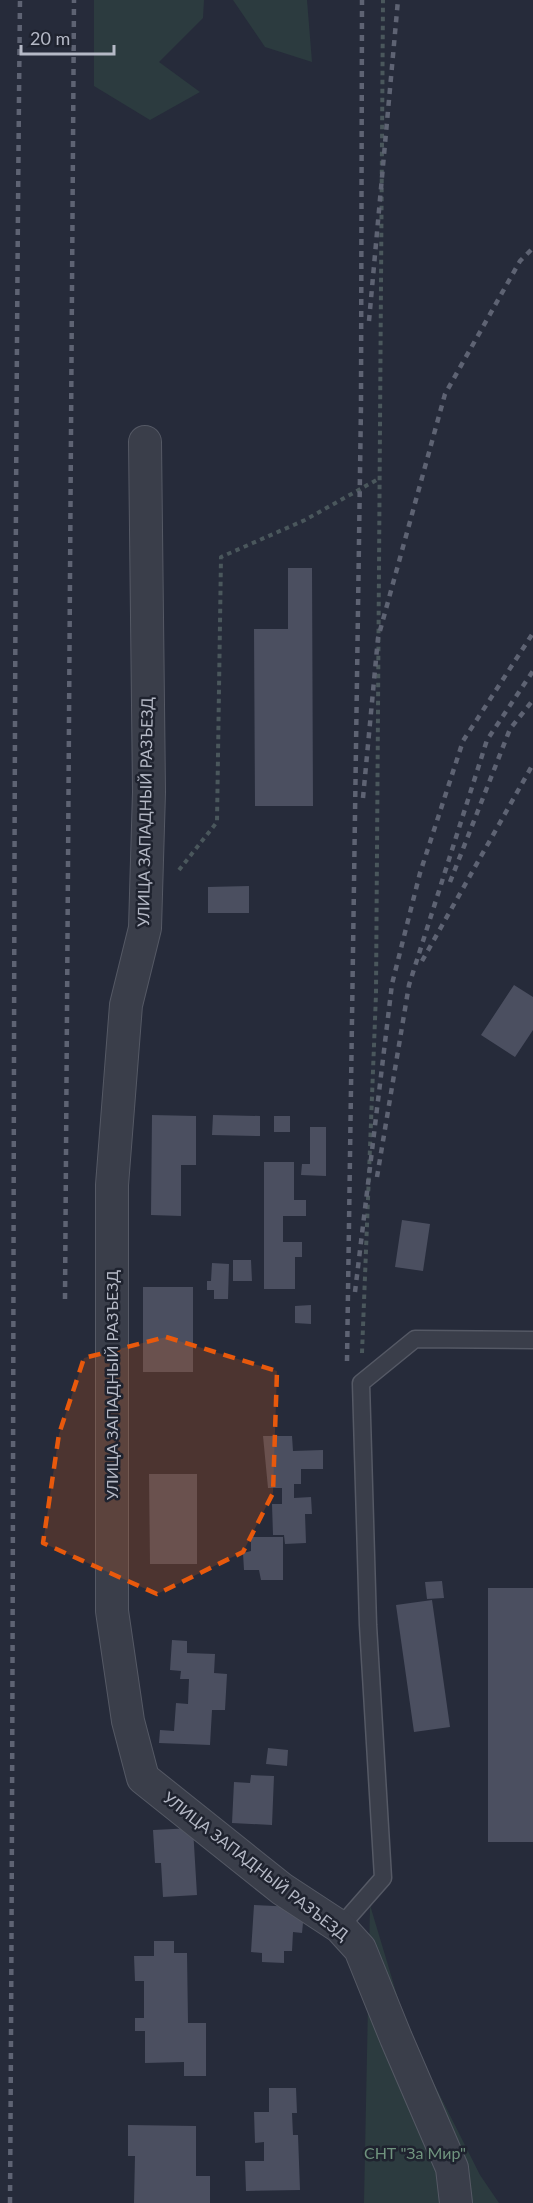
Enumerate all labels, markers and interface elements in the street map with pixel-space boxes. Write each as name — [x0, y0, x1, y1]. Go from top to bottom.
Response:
scale bar — [21, 18, 114, 56]
text: 20 m — [30, 27, 70, 49]
street label: УЛИЦА ЗАПАДНЫЙ РАЗЪЕЗД — [133, 696, 156, 927]
street label: УЛИЦА ЗАПАДНЫЙ РАЗЪЕЗД — [102, 1270, 121, 1500]
street label: УЛИЦА ЗАПАДНЫЙ РАЗЪЕЗД — [160, 1787, 353, 1944]
park label: СНТ "За Мир" — [364, 2143, 466, 2162]

